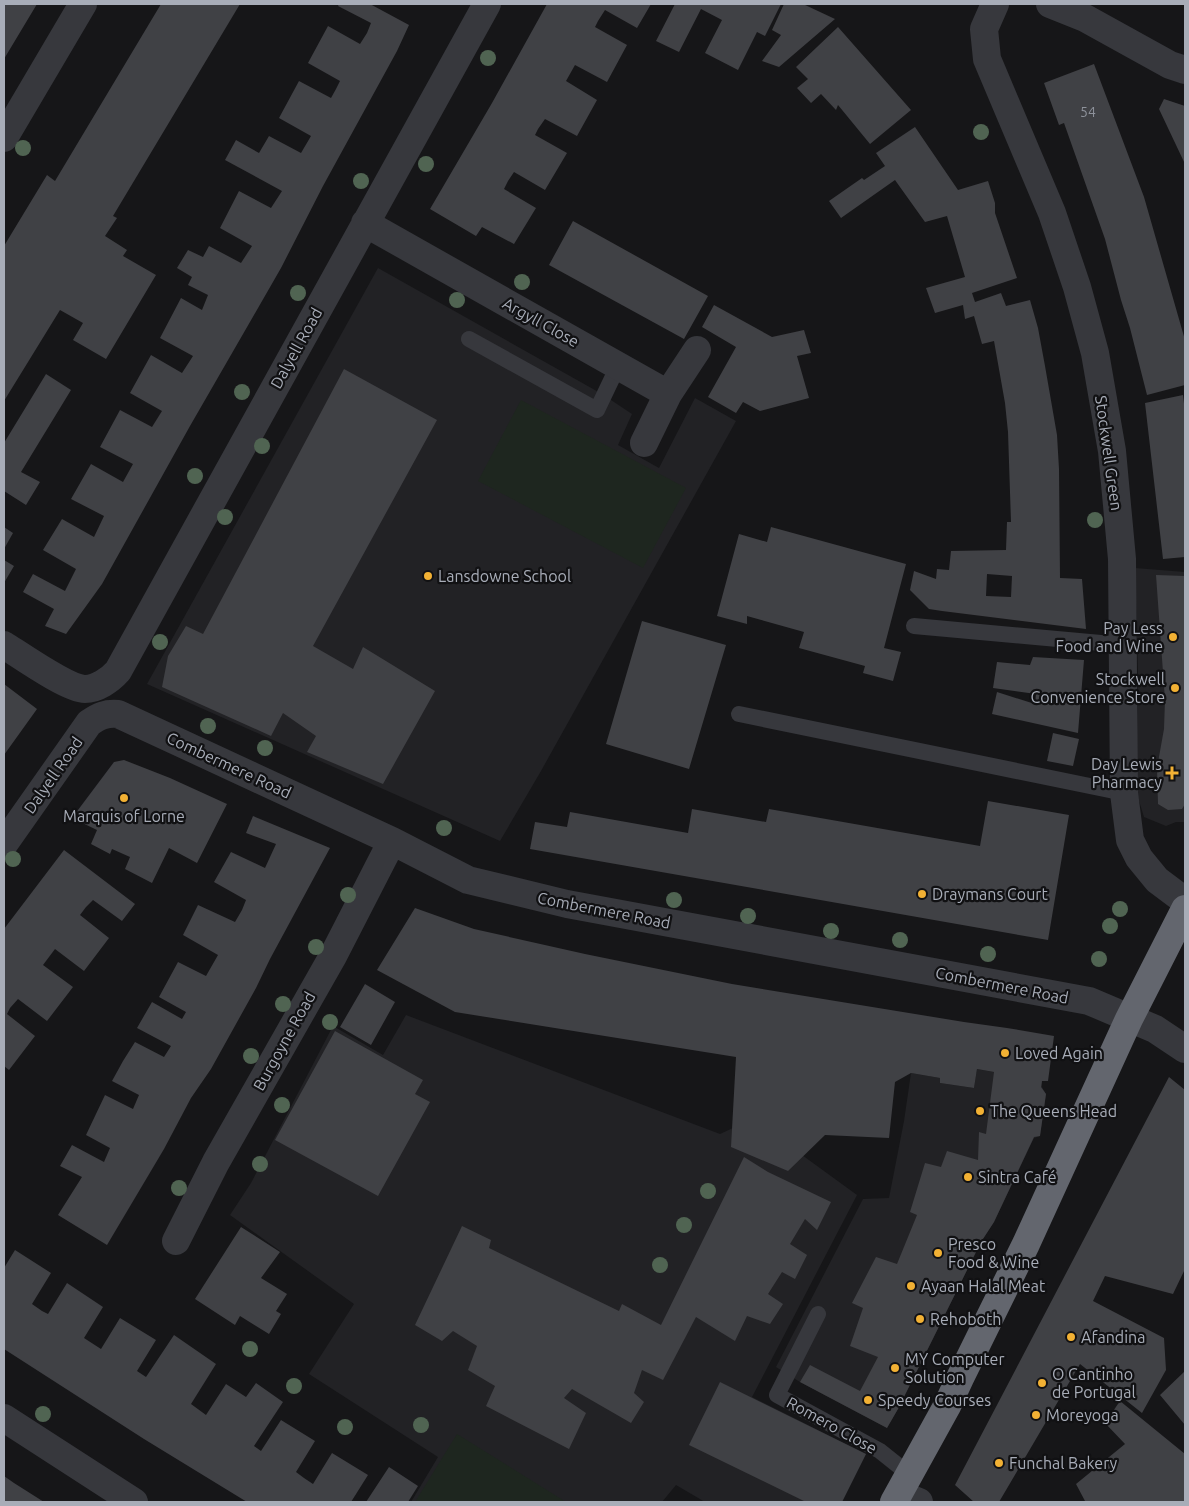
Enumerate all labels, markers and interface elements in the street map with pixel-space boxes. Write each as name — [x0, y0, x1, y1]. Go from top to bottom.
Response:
house number: 54 — [1080, 104, 1096, 120]
street label: Argyll Close — [500, 294, 582, 350]
street label: Dalyell Road — [267, 305, 325, 391]
street label: Stockwell Green — [1092, 394, 1126, 512]
place label: Lansdowne School — [438, 567, 571, 585]
marker: Lansdowne School — [422, 570, 434, 582]
place label: Pay Less Food and Wine — [1055, 619, 1163, 655]
marker: Pay Less Food and Wine — [1167, 631, 1179, 643]
place label: Stockwell Convenience Store — [1030, 670, 1165, 706]
marker: Stockwell Convenience Store — [1169, 682, 1181, 694]
street label: Combermere Road — [164, 728, 294, 802]
street label: Dalyell Road — [20, 733, 86, 817]
place label: Day Lewis Pharmacy — [1091, 755, 1162, 791]
marker: Day Lewis Pharmacy — [1166, 767, 1178, 779]
marker: Marquis of Lorne — [118, 792, 130, 804]
place label: Marquis of Lorne — [63, 807, 185, 825]
place label: Draymans Court — [932, 885, 1048, 903]
street label: Combermere Road — [536, 888, 672, 932]
marker: Draymans Court — [916, 888, 928, 900]
street label: Combermere Road — [934, 963, 1070, 1007]
street label: Burgoyne Road — [249, 988, 319, 1094]
place label: Loved Again — [1015, 1044, 1103, 1062]
marker: Loved Again — [999, 1047, 1011, 1059]
place label: The Queens Head — [990, 1102, 1117, 1120]
marker: The Queens Head — [974, 1105, 986, 1117]
place label: Sintra Café — [978, 1168, 1057, 1186]
marker: Sintra Café — [962, 1171, 974, 1183]
place label: Presco Food & Wine — [948, 1235, 1039, 1271]
marker: Presco Food & Wine — [932, 1247, 944, 1259]
place label: Ayaan Halal Meat — [921, 1277, 1046, 1295]
marker: Ayaan Halal Meat — [905, 1280, 917, 1292]
place label: Rehoboth — [930, 1310, 1001, 1328]
marker: Rehoboth — [914, 1313, 926, 1325]
place label: Afandina — [1081, 1328, 1145, 1346]
marker: Afandina — [1065, 1331, 1077, 1343]
place label: MY Computer Solution — [905, 1350, 1004, 1386]
marker: MY Computer Solution — [889, 1362, 901, 1374]
place label: O Cantinho de Portugal — [1052, 1365, 1136, 1401]
marker: O Cantinho de Portugal — [1036, 1377, 1048, 1389]
place label: Speedy Courses — [878, 1391, 991, 1409]
street label: Romero Close — [784, 1393, 880, 1457]
marker: Speedy Courses — [862, 1394, 874, 1406]
place label: Moreyoga — [1046, 1406, 1119, 1424]
marker: Moreyoga — [1030, 1409, 1042, 1421]
place label: Funchal Bakery — [1009, 1454, 1118, 1472]
marker: Funchal Bakery — [993, 1457, 1005, 1469]

